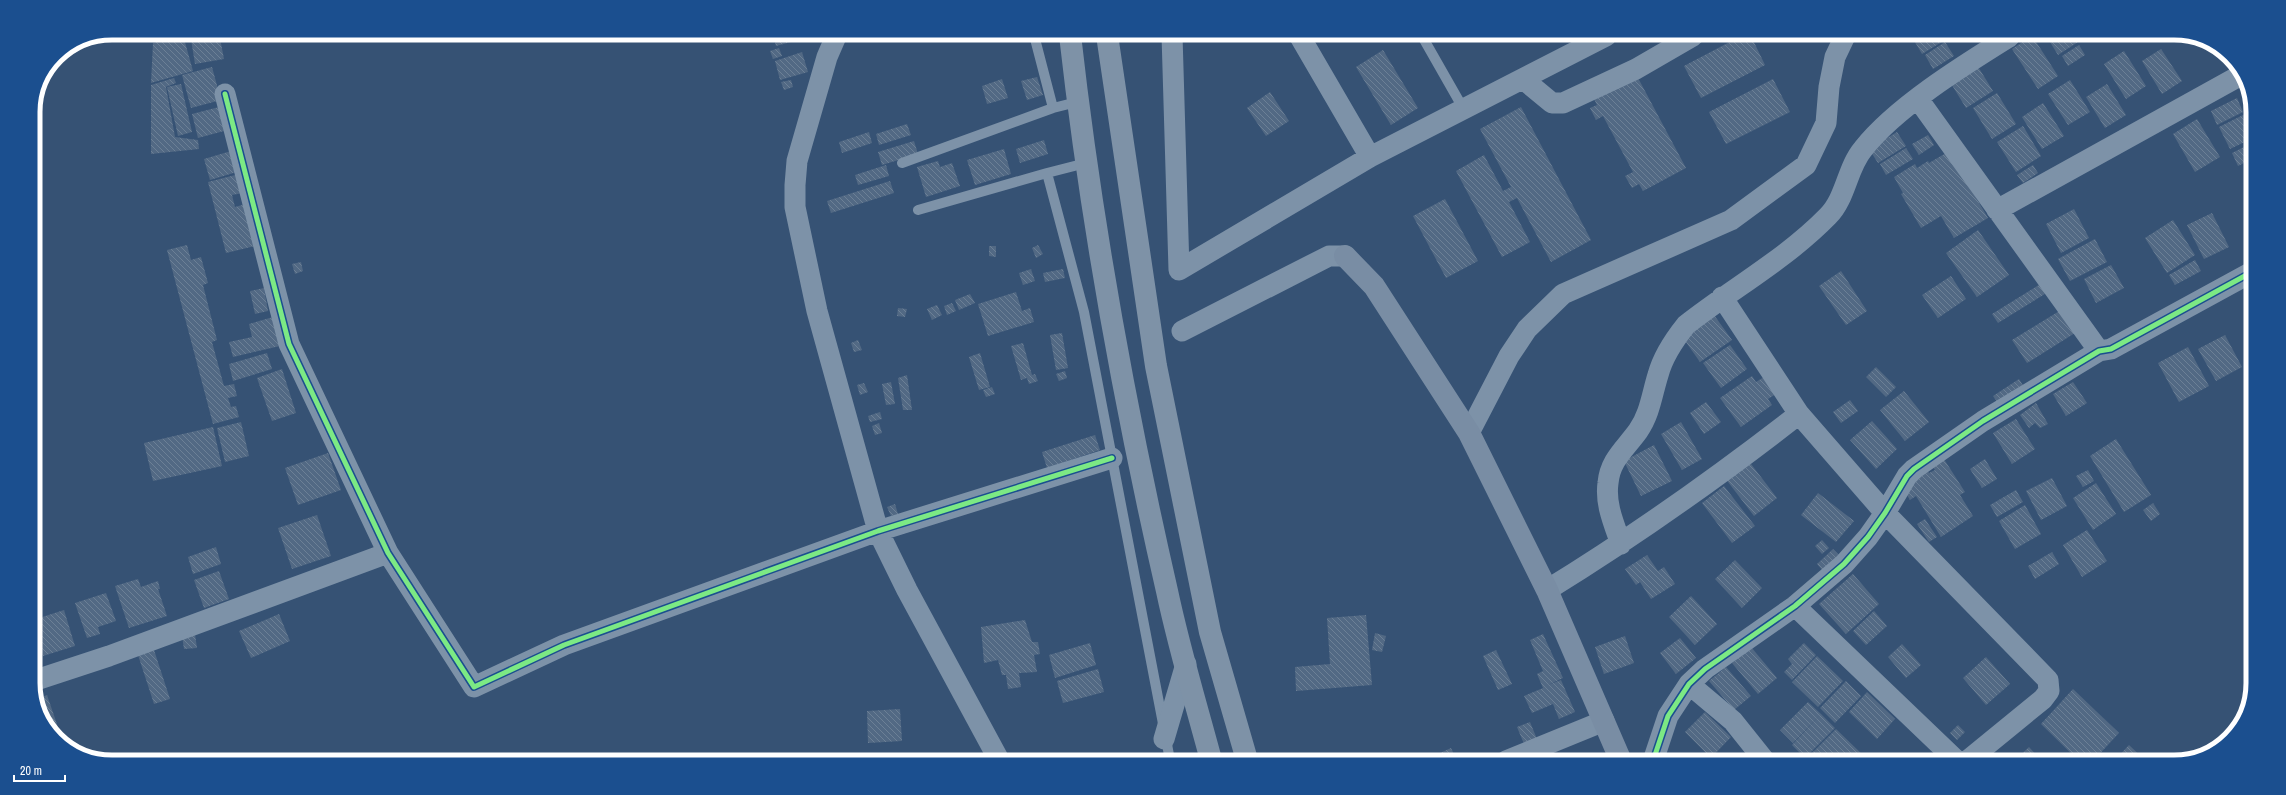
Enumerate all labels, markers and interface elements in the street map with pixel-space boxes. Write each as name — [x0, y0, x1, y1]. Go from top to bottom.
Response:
scale bar — [14, 757, 65, 783]
text: 20 m — [20, 763, 42, 779]

